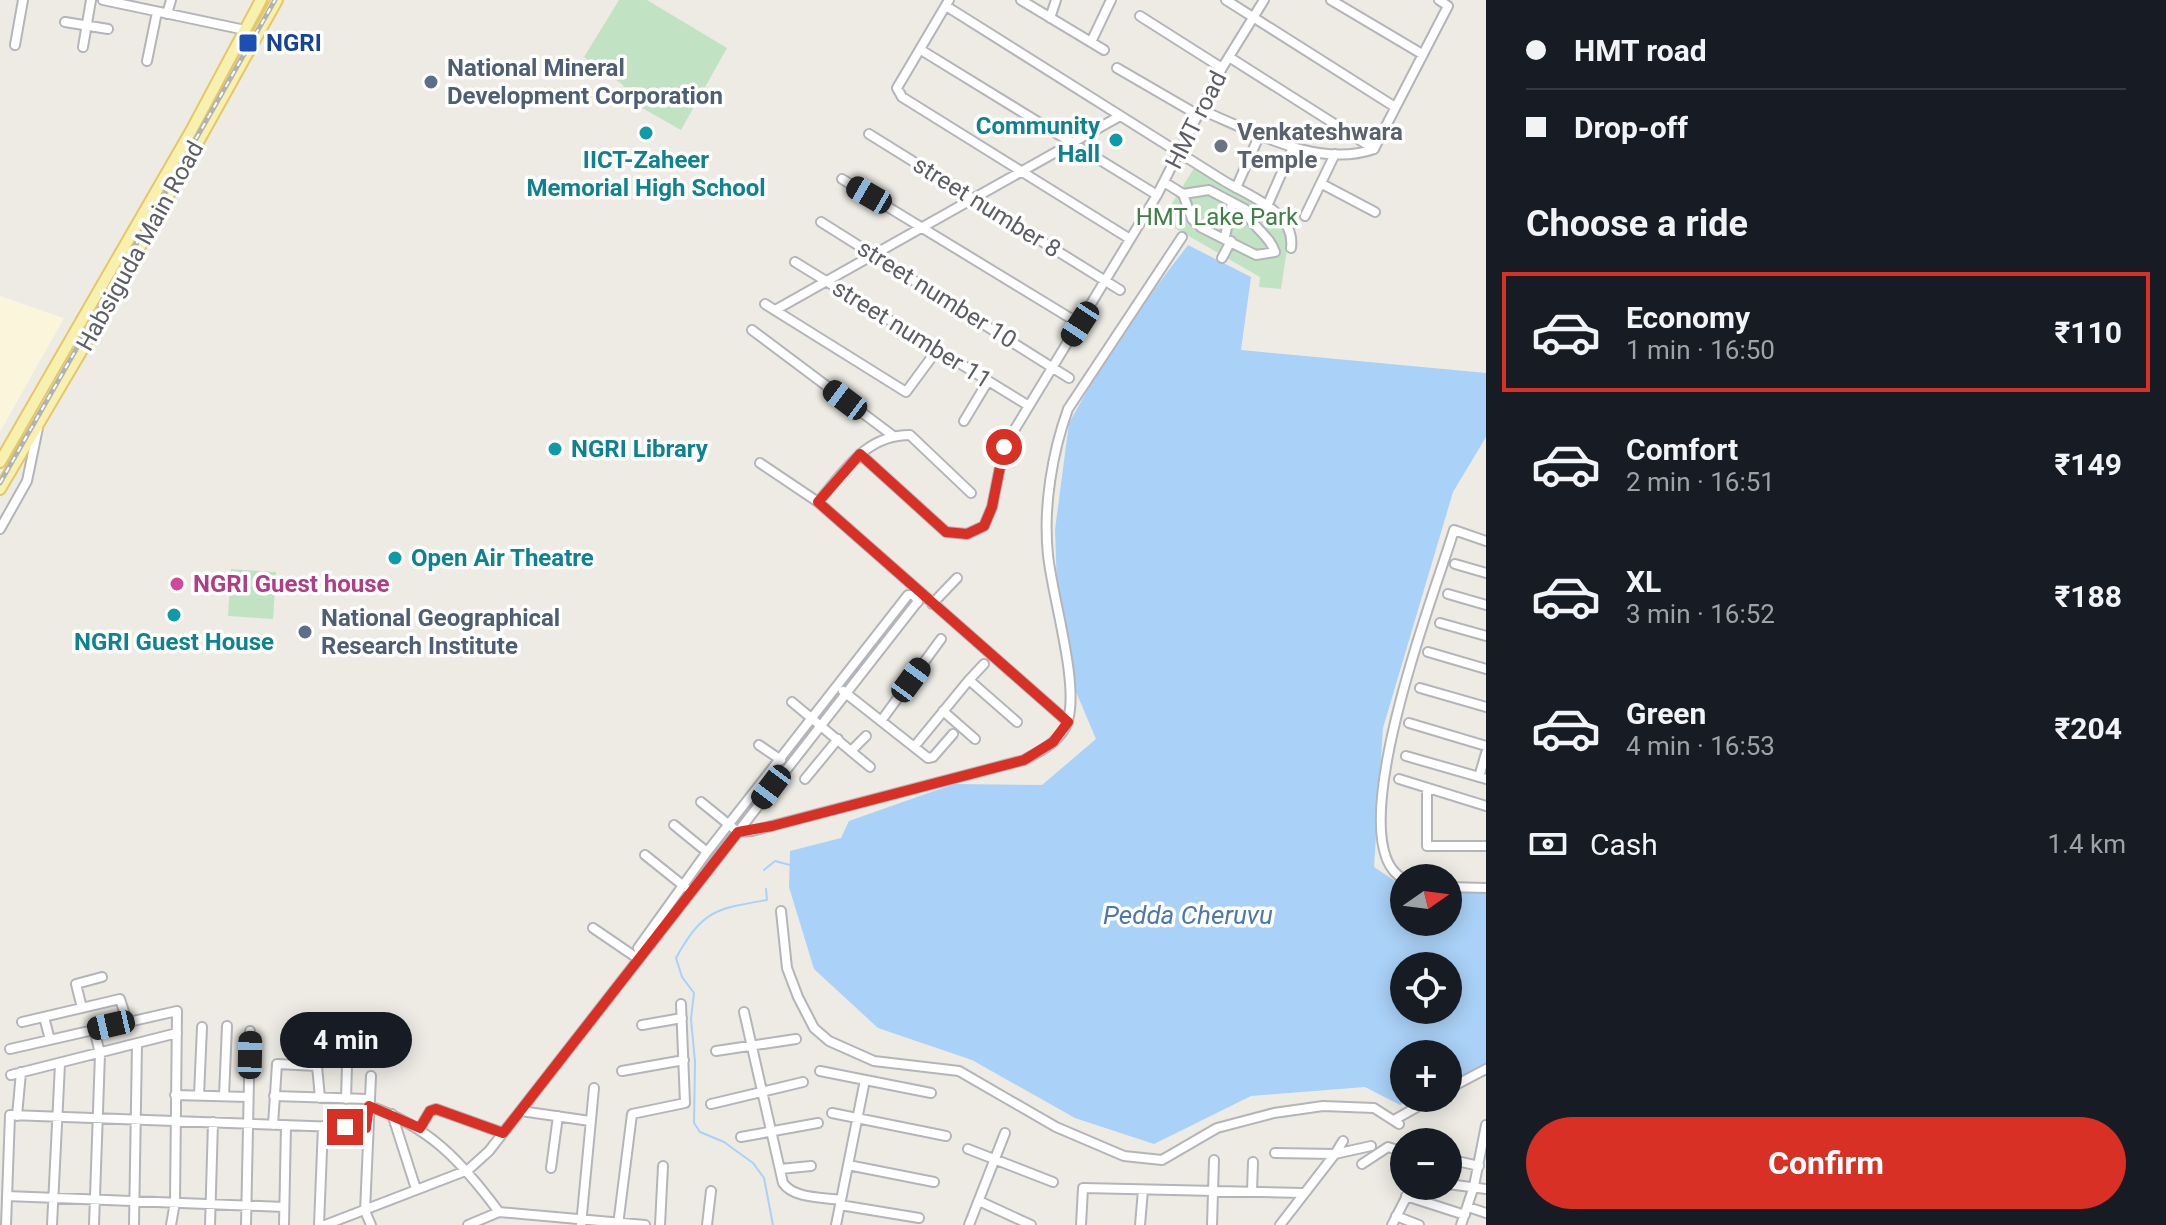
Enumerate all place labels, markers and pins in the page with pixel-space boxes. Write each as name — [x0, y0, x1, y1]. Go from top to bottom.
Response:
place label: NGRI — [266, 29, 322, 57]
marker: NGRI — [237, 32, 259, 54]
place label: National Mineral Development Corporation — [447, 54, 723, 110]
marker: National Mineral Development Corporation — [422, 73, 440, 91]
place label: Community Hall — [976, 112, 1101, 168]
place label: Venkateshwara Temple — [1237, 118, 1403, 174]
marker: IICT-Zaheer Memorial High School — [637, 124, 655, 142]
marker: Community Hall — [1107, 131, 1125, 149]
marker: Venkateshwara Temple — [1212, 137, 1230, 155]
place label: IICT-Zaheer Memorial High School — [526, 146, 766, 202]
place label: NGRI Library — [571, 435, 709, 463]
marker: NGRI Library — [546, 440, 564, 458]
place label: Open Air Theatre — [411, 544, 594, 572]
marker: Open Air Theatre — [386, 549, 404, 567]
place label: NGRI Guest house — [193, 570, 390, 598]
marker: NGRI Guest house — [168, 575, 186, 593]
place label: National Geographical Research Institute — [321, 604, 560, 660]
marker: NGRI Guest House — [165, 606, 183, 624]
marker: National Geographical Research Institute — [296, 623, 314, 641]
place label: NGRI Guest House — [74, 628, 274, 656]

